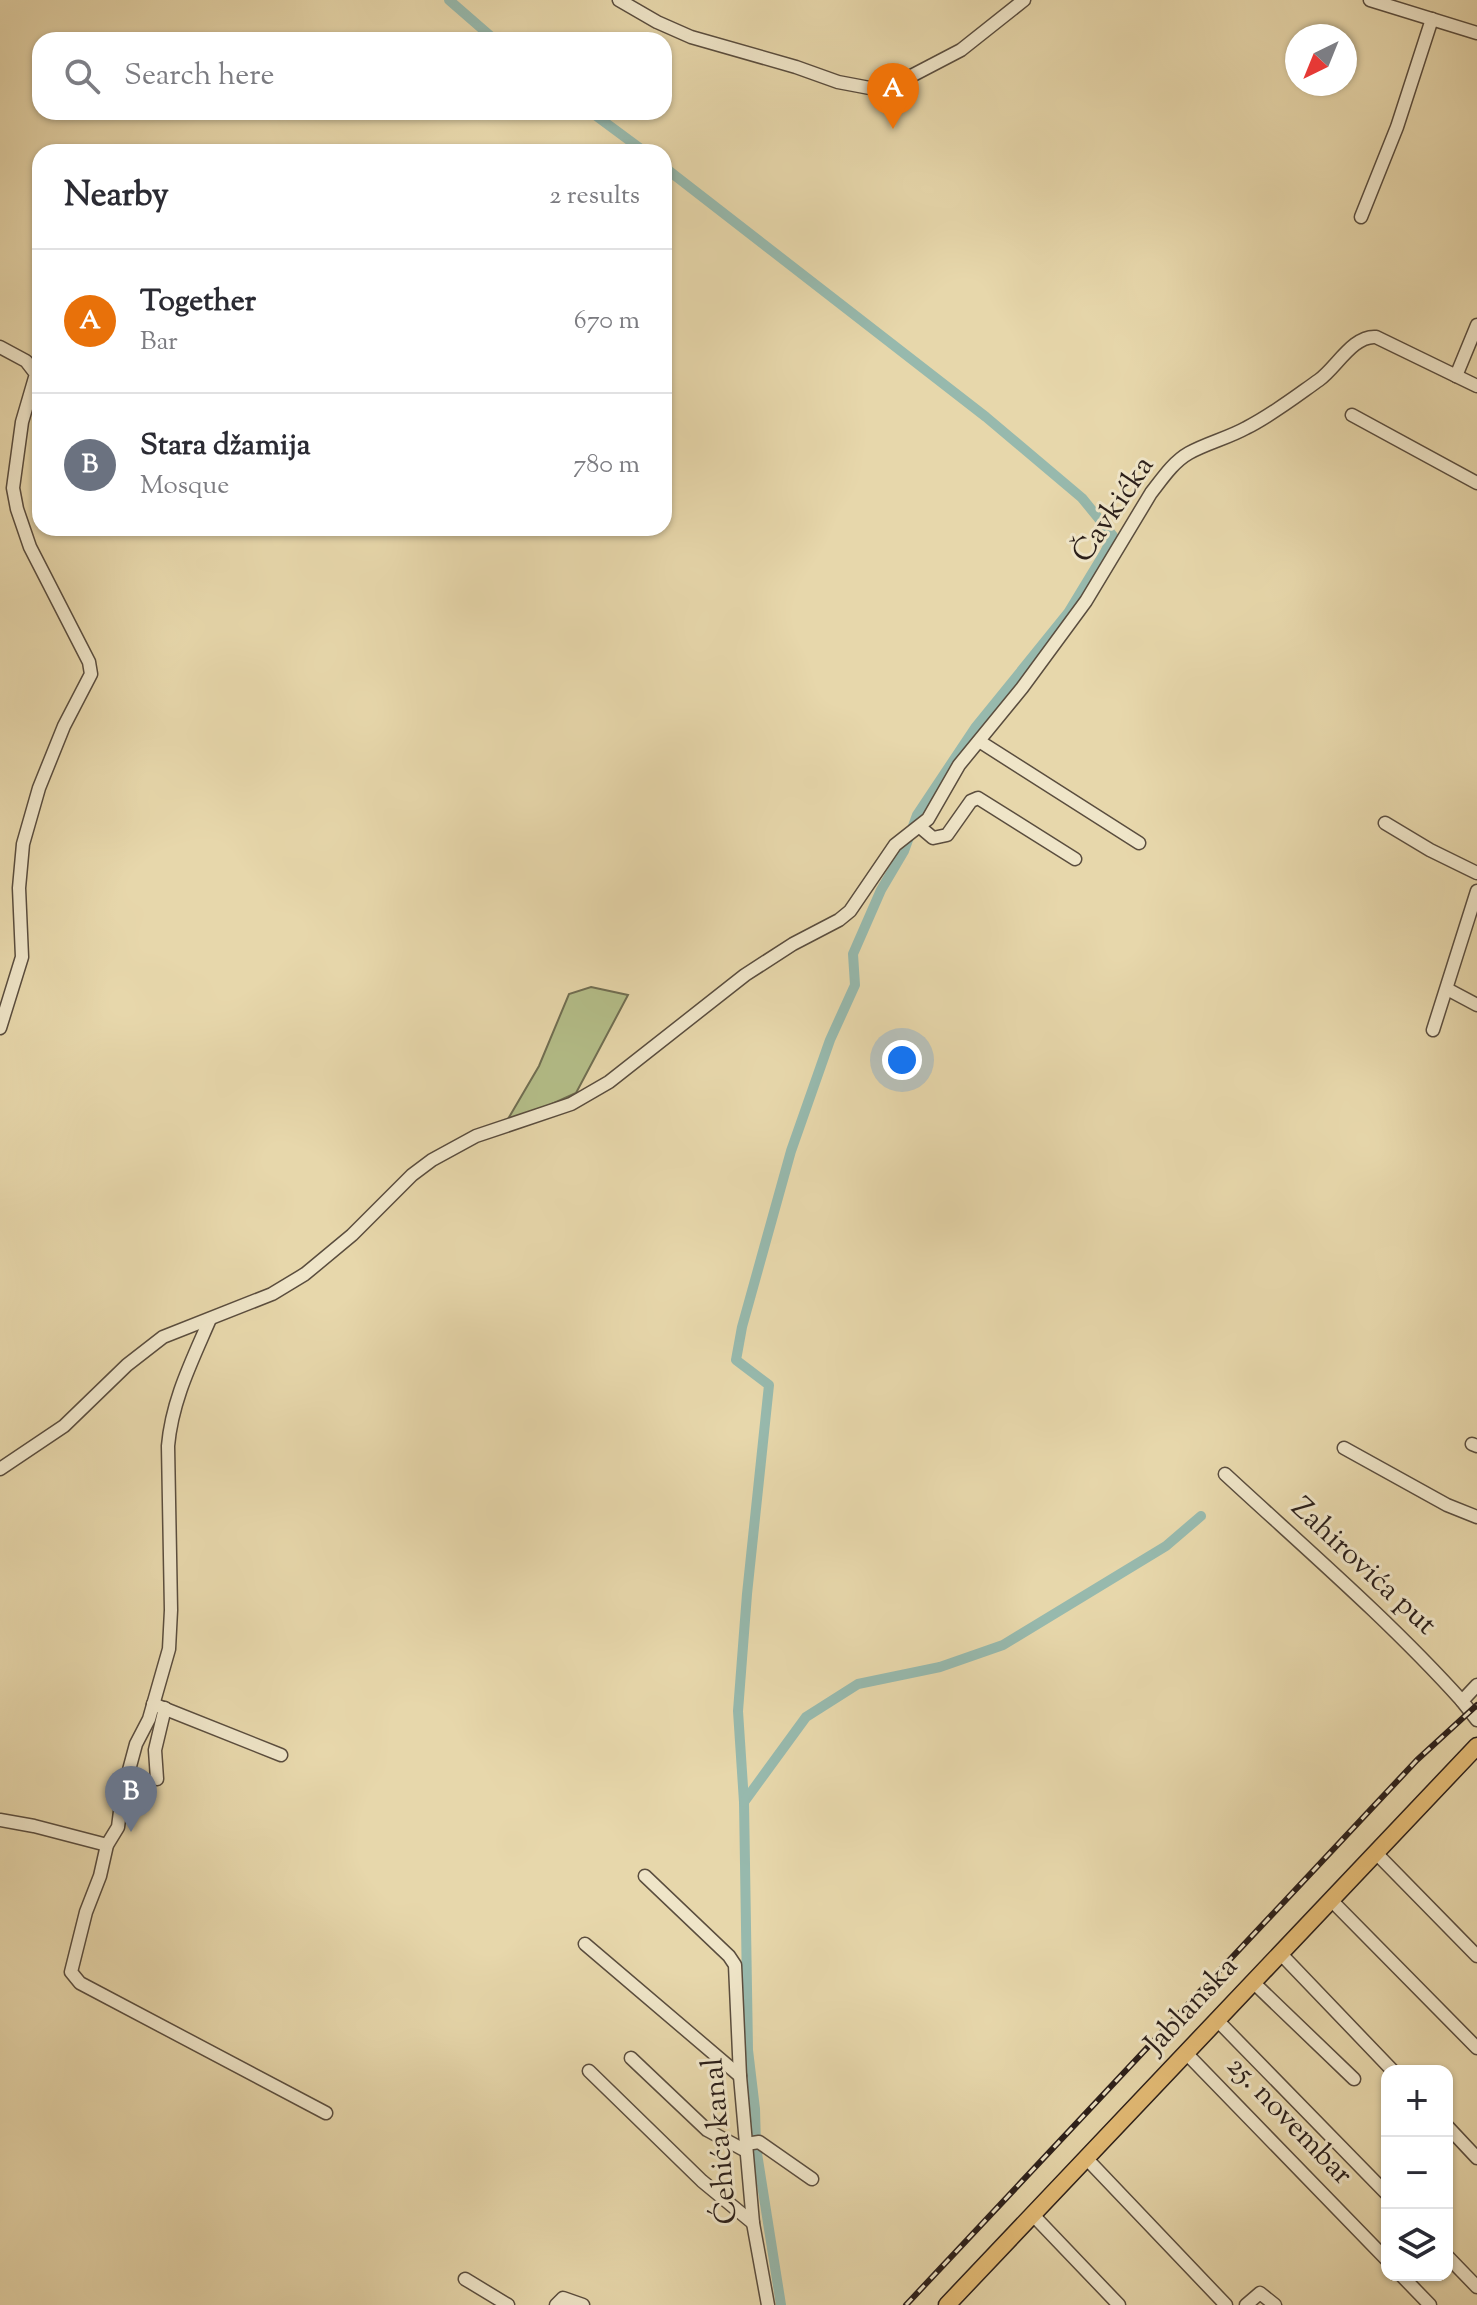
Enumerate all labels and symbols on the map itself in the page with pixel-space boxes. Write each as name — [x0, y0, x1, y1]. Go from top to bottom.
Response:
north arrow — [1285, 24, 1357, 96]
pin: A — [867, 63, 919, 129]
street label: Čavkićka — [1062, 448, 1166, 572]
your location — [882, 1040, 922, 1080]
street label: Zahirovića put — [1280, 1488, 1446, 1646]
pin: B — [105, 1766, 157, 1832]
street label: Jablanska — [1134, 1947, 1249, 2066]
street label: 25. novembar — [1216, 2047, 1362, 2195]
street label: Ćehića kanal — [692, 2056, 750, 2226]

